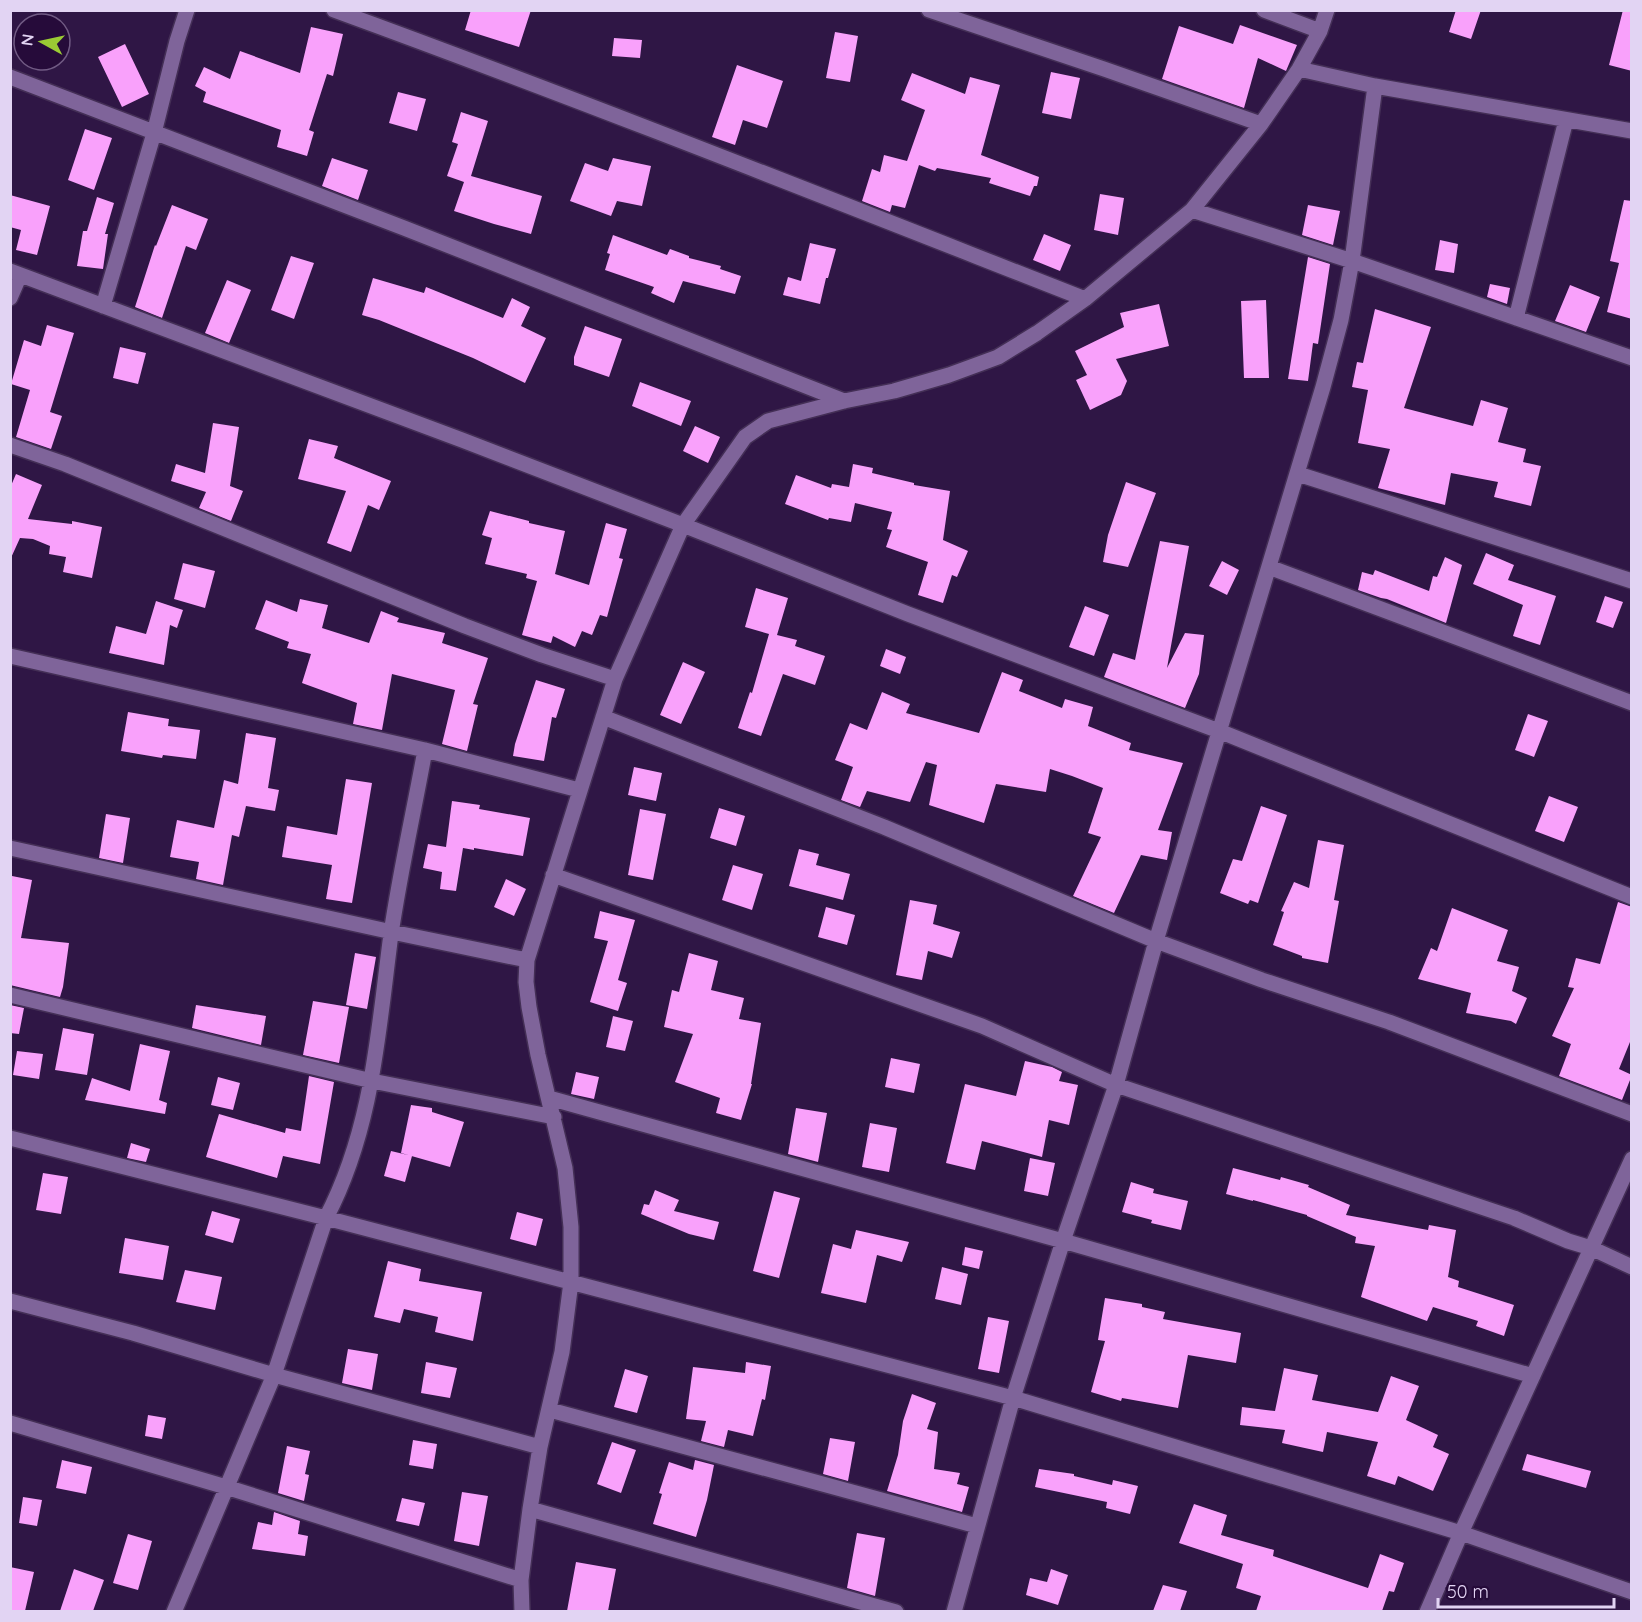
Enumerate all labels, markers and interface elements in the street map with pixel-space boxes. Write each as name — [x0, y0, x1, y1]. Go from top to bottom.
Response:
north arrow — [12, 12, 72, 72]
text: N — [16, 33, 38, 47]
scale bar — [1438, 1571, 1614, 1609]
text: 50 m — [1447, 1580, 1489, 1603]

